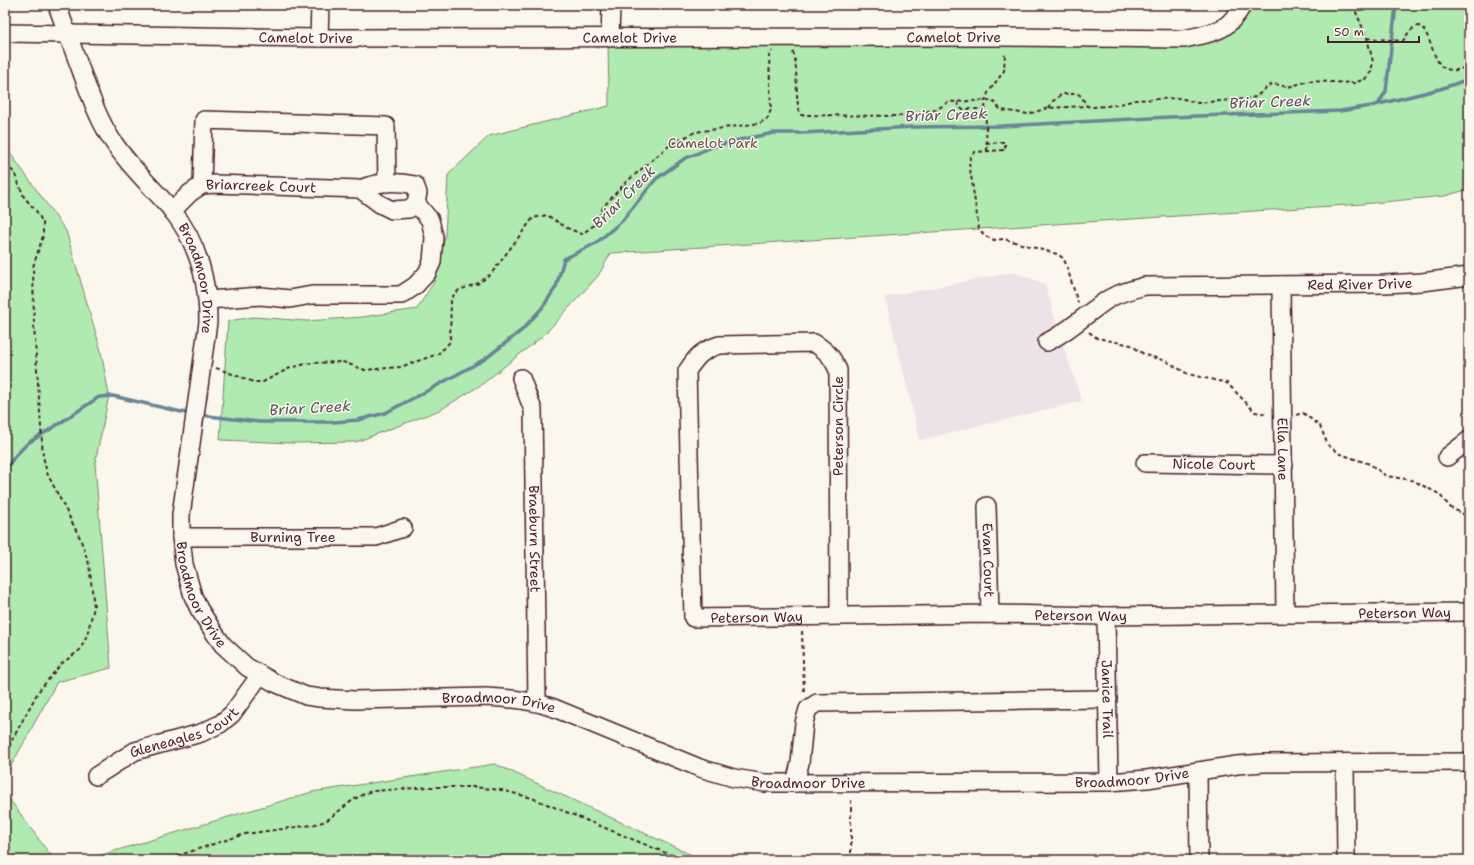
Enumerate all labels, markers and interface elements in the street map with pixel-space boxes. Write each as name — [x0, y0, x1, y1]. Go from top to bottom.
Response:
scale bar — [1328, 18, 1419, 44]
text: 50 m — [1334, 24, 1364, 40]
street label: Camelot Drive — [258, 28, 353, 47]
street label: Camelot Drive — [583, 28, 677, 47]
street label: Camelot Drive — [907, 28, 1001, 46]
water label: Briar Creek — [1229, 91, 1312, 113]
water label: Briar Creek — [905, 104, 988, 126]
park label: Camelot Park — [668, 134, 758, 152]
water label: Briar Creek — [588, 161, 660, 233]
street label: Briarcreek Court — [205, 175, 317, 196]
street label: Broadmoor Drive — [174, 220, 217, 335]
street label: Red River Drive — [1307, 274, 1413, 294]
street label: Peterson Circle — [829, 376, 847, 476]
water label: Briar Creek — [269, 396, 352, 420]
street label: Ella Lane — [1274, 417, 1292, 481]
street label: Nicole Court — [1172, 454, 1256, 474]
street label: Braeburn Street — [525, 485, 544, 593]
street label: Evan Court — [978, 523, 999, 597]
street label: Burning Tree — [250, 528, 336, 546]
street label: Broadmoor Drive — [173, 541, 231, 651]
street label: Peterson Way — [1358, 603, 1451, 622]
street label: Peterson Way — [1034, 606, 1127, 625]
street label: Peterson Way — [710, 608, 803, 627]
street label: Janice Trail — [1098, 660, 1117, 739]
street label: Broadmoor Drive — [442, 688, 558, 717]
street label: Gleneagles Court — [125, 704, 243, 762]
street label: Broadmoor Drive — [1075, 764, 1190, 791]
street label: Broadmoor Drive — [750, 772, 866, 792]

